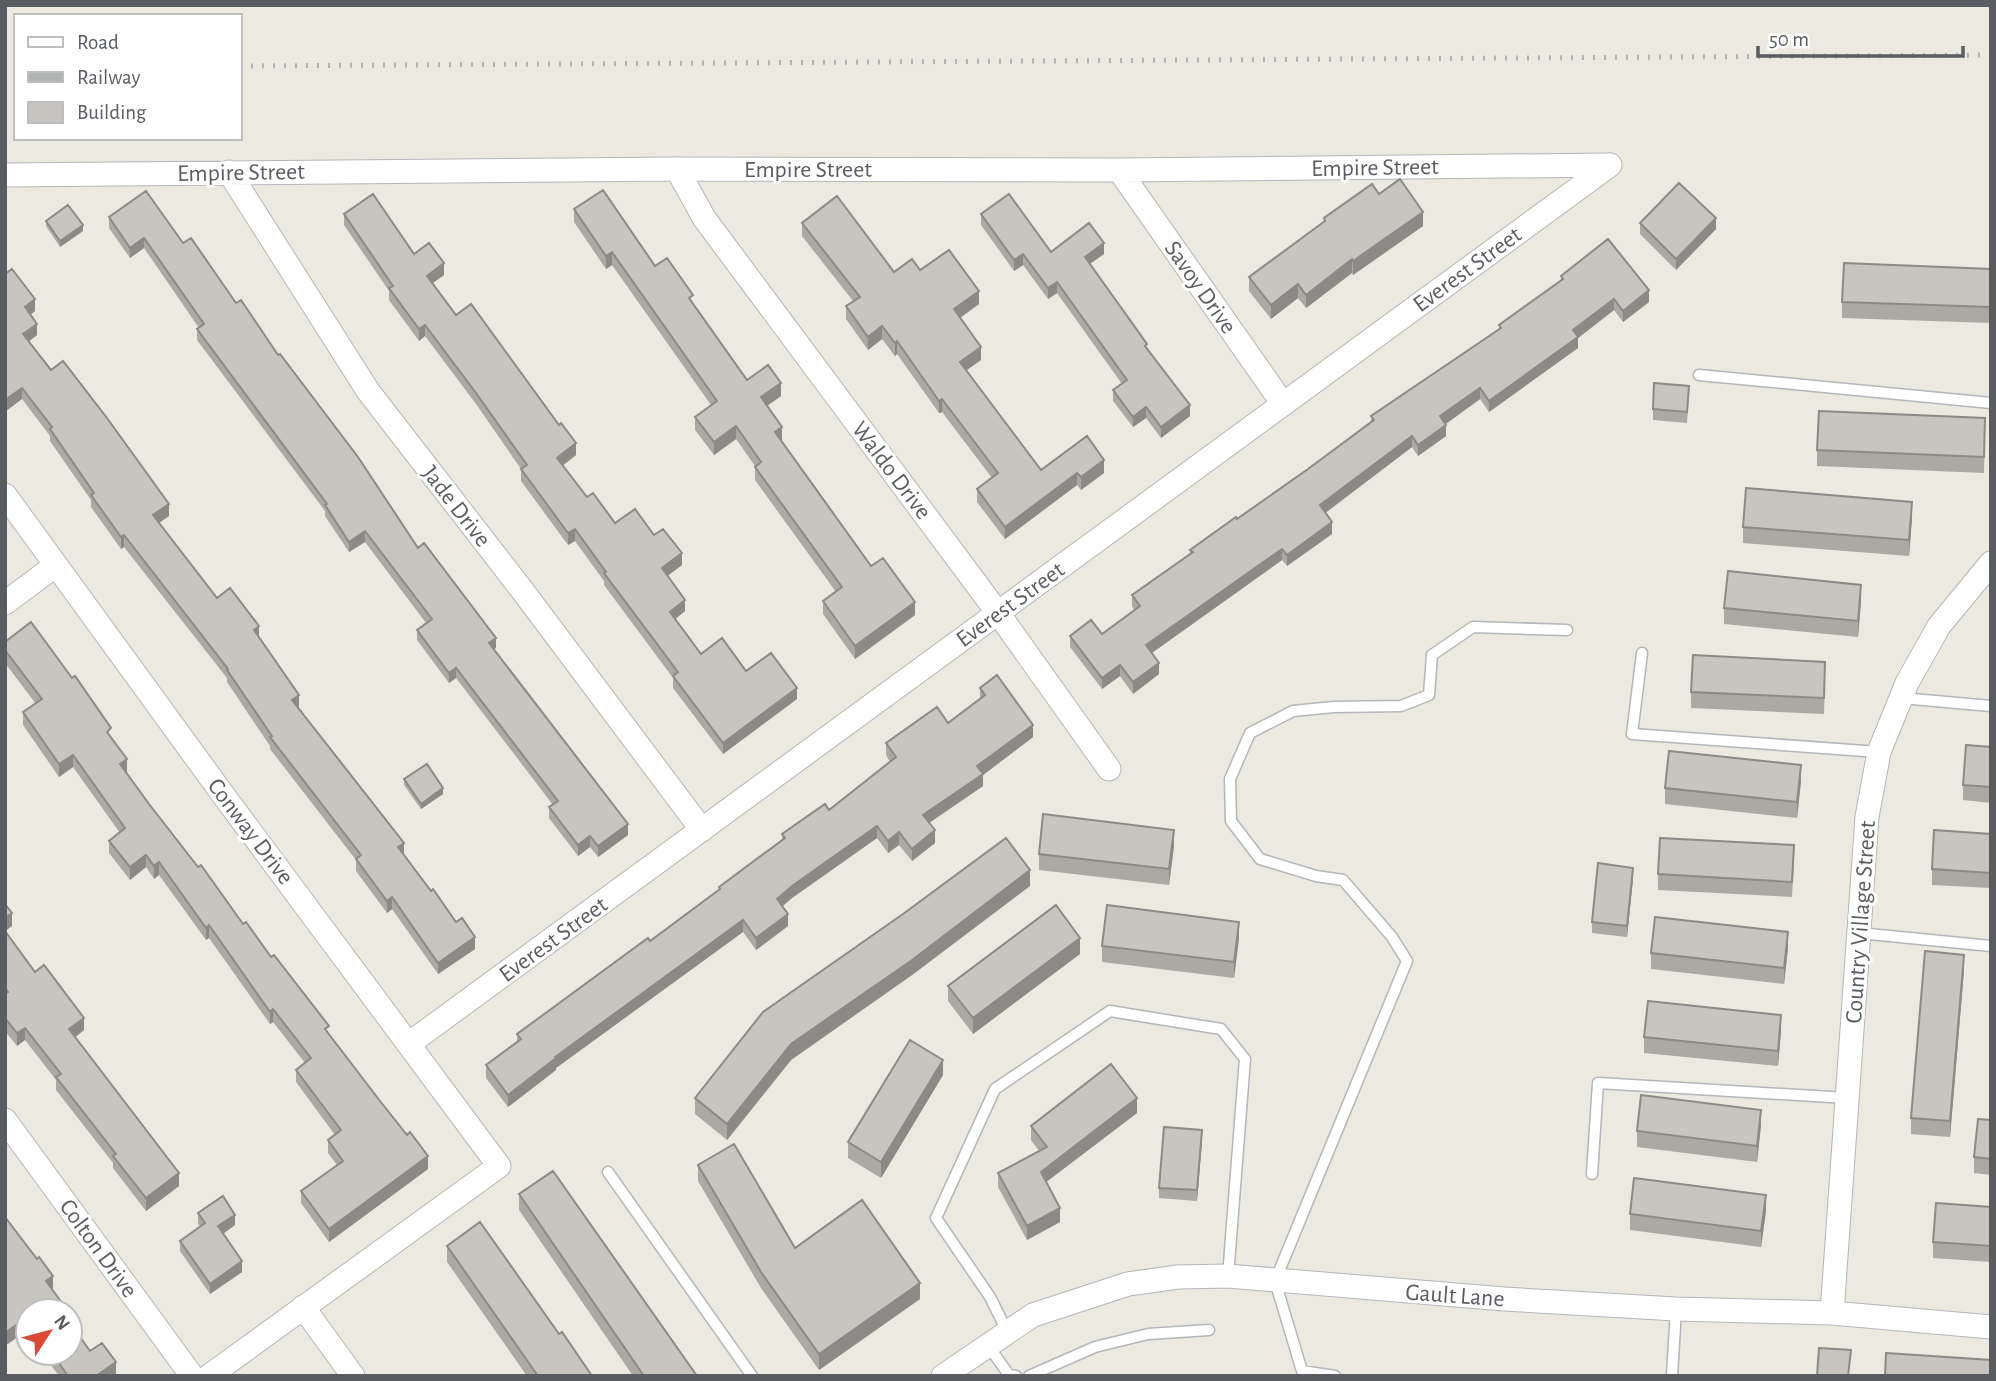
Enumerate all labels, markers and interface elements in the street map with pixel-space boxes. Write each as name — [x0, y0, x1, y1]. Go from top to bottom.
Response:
legend — [14, 14, 242, 140]
scale bar — [1758, 14, 1963, 58]
text: 50 m — [1769, 29, 1809, 50]
text: Road — [77, 32, 119, 53]
text: Railway — [77, 67, 140, 88]
text: Building — [77, 102, 147, 123]
street label: Empire Street — [1311, 155, 1439, 181]
street label: Empire Street — [744, 158, 872, 182]
street label: Empire Street — [177, 160, 305, 186]
street label: Everest Street — [1409, 222, 1526, 317]
street label: Savoy Drive — [1160, 237, 1241, 338]
street label: Waldo Drive — [847, 417, 935, 524]
street label: Jade Drive — [417, 462, 495, 552]
street label: Everest Street — [952, 557, 1069, 652]
street label: Conway Drive — [203, 774, 298, 889]
street label: Country Village Street — [1842, 819, 1880, 1024]
street label: Everest Street — [495, 892, 612, 987]
street label: Colton Drive — [55, 1195, 142, 1302]
street label: Gault Lane — [1405, 1281, 1505, 1311]
north arrow — [14, 1297, 84, 1367]
text: N — [50, 1312, 73, 1334]

